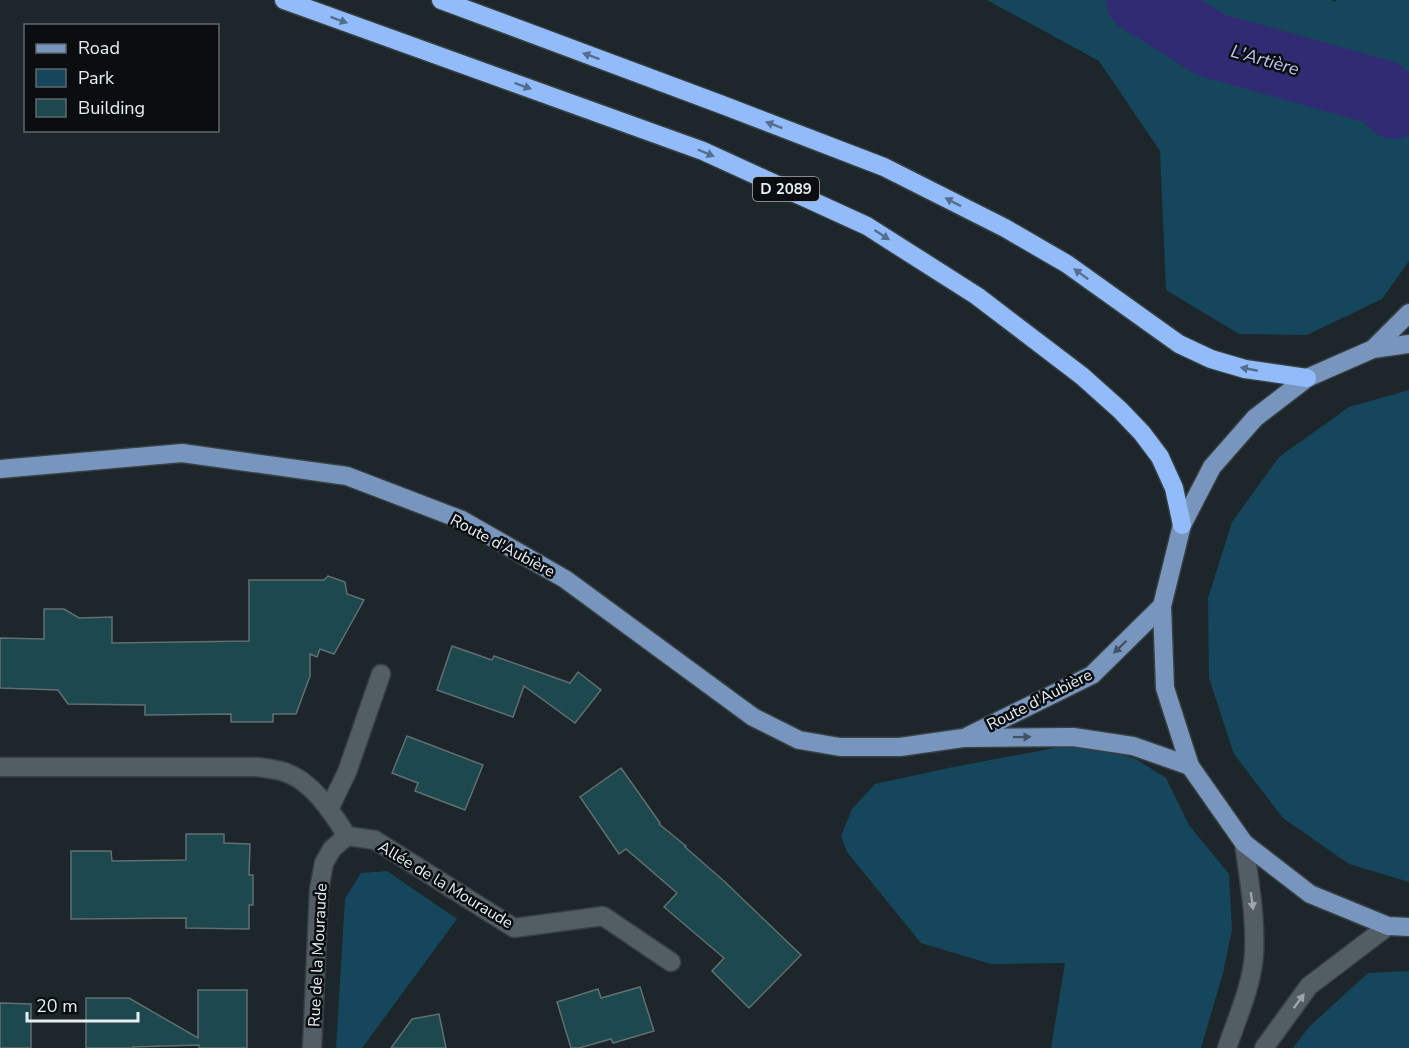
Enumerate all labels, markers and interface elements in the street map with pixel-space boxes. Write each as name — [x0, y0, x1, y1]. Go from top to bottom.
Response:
one-way arrow — [331, 15, 349, 25]
legend — [24, 24, 219, 132]
text: Road — [78, 36, 120, 60]
water label: L'Artière — [1228, 39, 1302, 81]
one-way arrow — [582, 51, 600, 61]
text: Park — [78, 66, 115, 90]
one-way arrow — [514, 82, 532, 92]
text: Building — [78, 96, 145, 120]
one-way arrow — [765, 120, 783, 129]
one-way arrow — [697, 149, 715, 158]
road number: D 2089 — [753, 177, 819, 201]
one-way arrow — [944, 197, 961, 206]
one-way arrow — [874, 230, 891, 241]
one-way arrow — [1074, 268, 1090, 280]
one-way arrow — [1239, 364, 1258, 373]
street label: Route d'Aubière — [446, 509, 559, 583]
one-way arrow — [1113, 640, 1128, 654]
street label: Route d'Aubière — [983, 664, 1096, 736]
one-way arrow — [1012, 732, 1031, 742]
street label: Allée de la Mouraude — [374, 836, 517, 934]
street label: Rue de la Mouraude — [303, 883, 333, 1028]
one-way arrow — [1247, 892, 1256, 911]
scale bar — [27, 985, 138, 1023]
one-way arrow — [1293, 993, 1305, 1009]
text: 20 m — [36, 994, 78, 1018]

